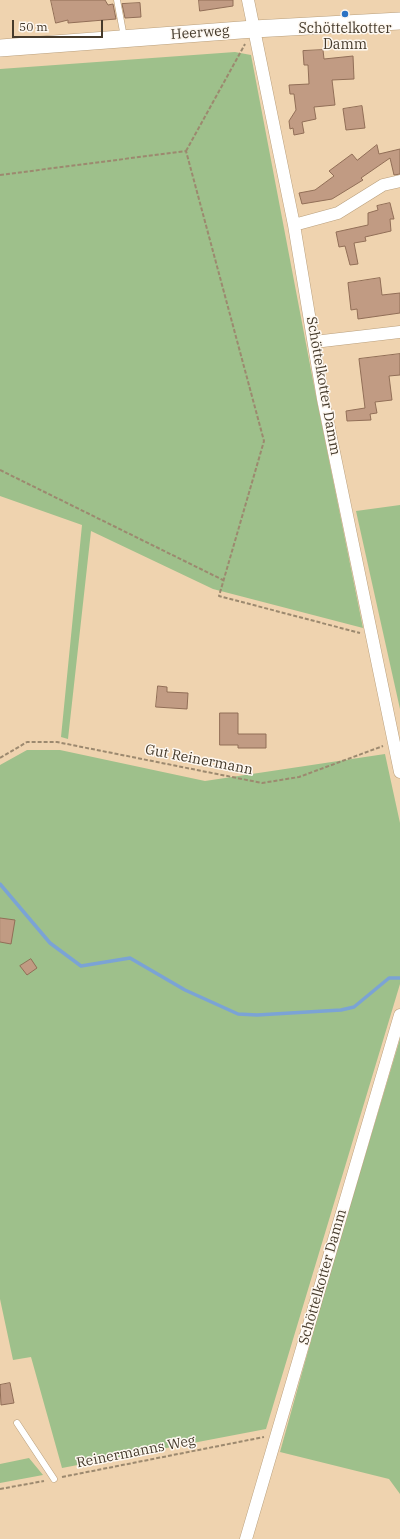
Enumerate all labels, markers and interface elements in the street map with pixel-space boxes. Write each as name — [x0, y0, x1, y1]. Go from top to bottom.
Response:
marker: Schöttelkotter Damm — [340, 9, 350, 19]
scale bar — [14, 12, 105, 38]
text: 50 m — [19, 19, 48, 34]
place label: Schöttelkotter Damm — [299, 21, 391, 54]
street label: Heerweg — [170, 23, 230, 43]
street label: Schöttelkotter Damm — [303, 315, 343, 457]
street label: Gut Reinermann — [144, 741, 254, 779]
street label: Schöttelkotter Damm — [296, 1207, 350, 1347]
street label: Reinermanns Weg — [75, 1432, 197, 1472]

